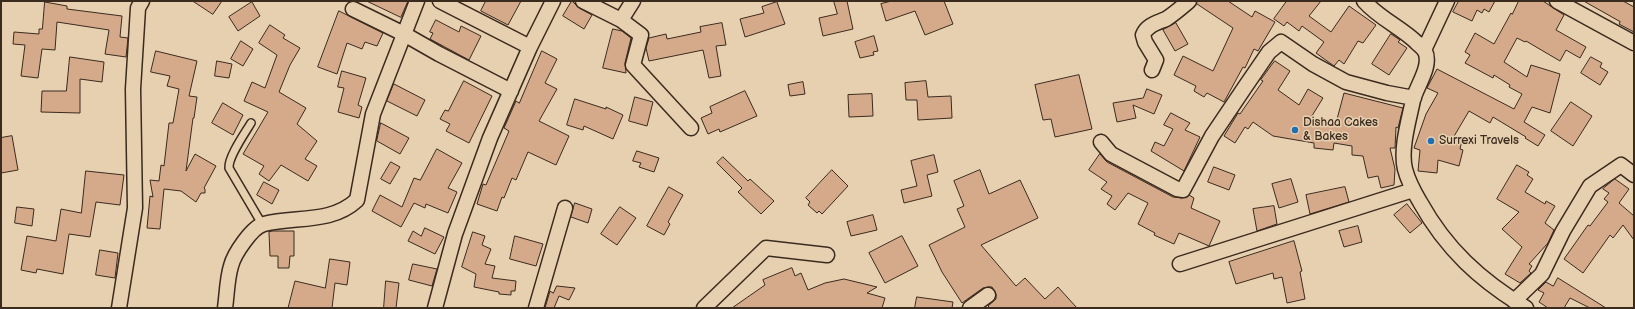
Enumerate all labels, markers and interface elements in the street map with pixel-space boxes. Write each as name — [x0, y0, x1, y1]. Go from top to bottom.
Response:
place label: Dishaa Cakes & Bakes — [1303, 116, 1378, 144]
marker: Dishaa Cakes & Bakes — [1290, 125, 1300, 135]
place label: Surrexi Travels — [1439, 134, 1519, 148]
marker: Surrexi Travels — [1426, 136, 1436, 146]

